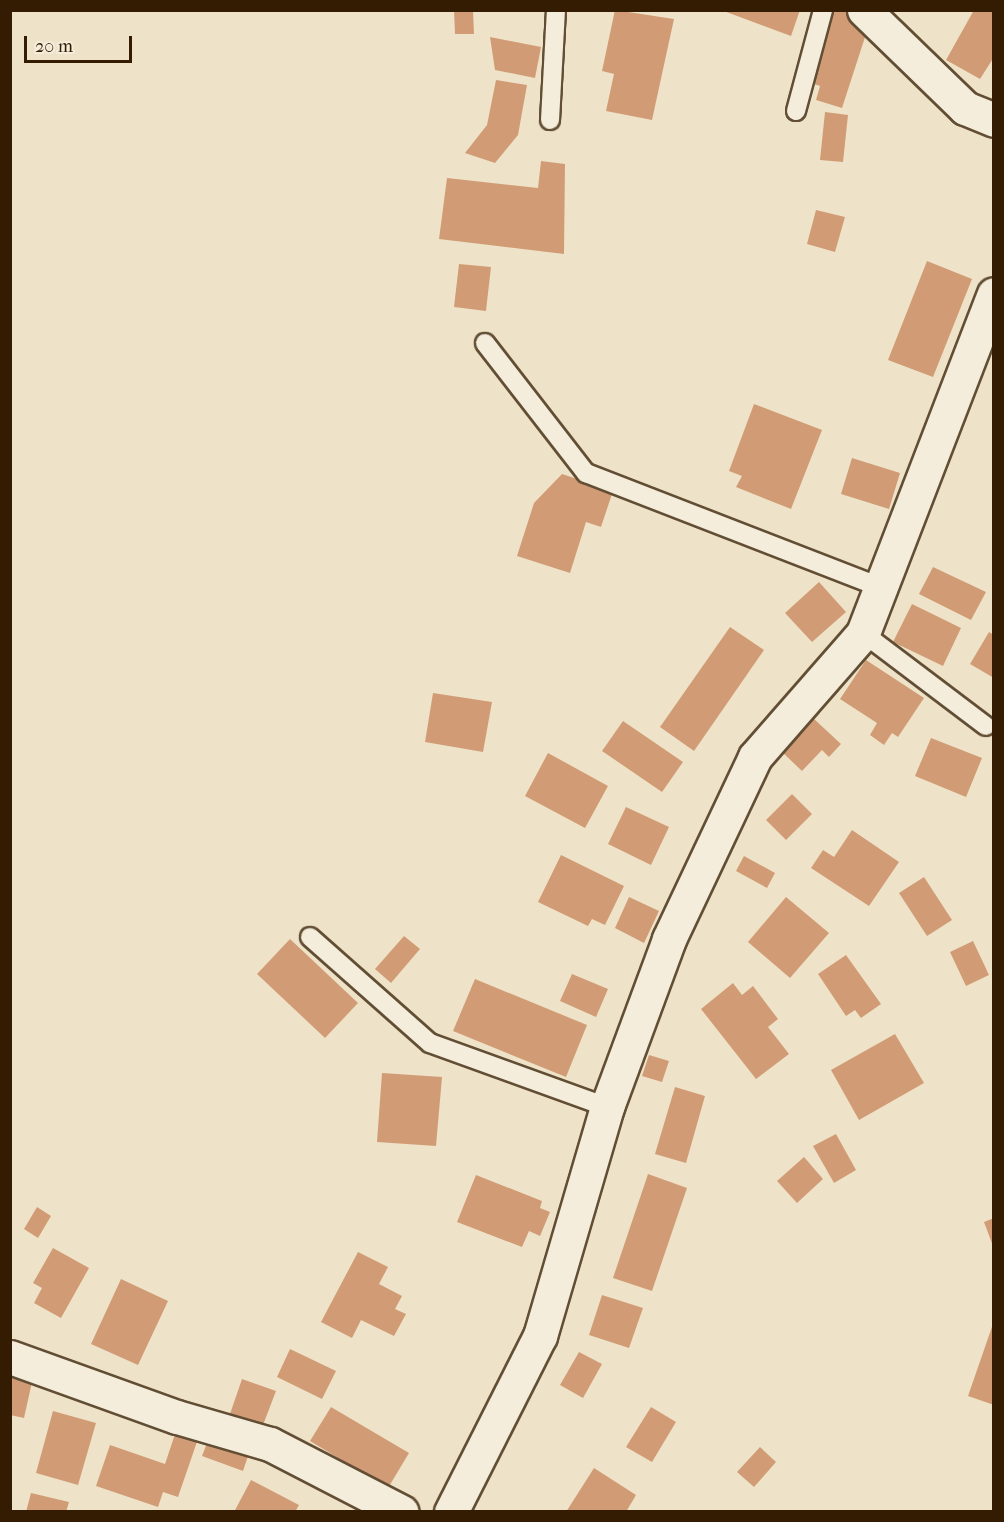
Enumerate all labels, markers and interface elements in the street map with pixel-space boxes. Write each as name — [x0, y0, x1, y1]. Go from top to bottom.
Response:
scale bar — [27, 24, 135, 62]
text: 20 m — [35, 36, 73, 57]

